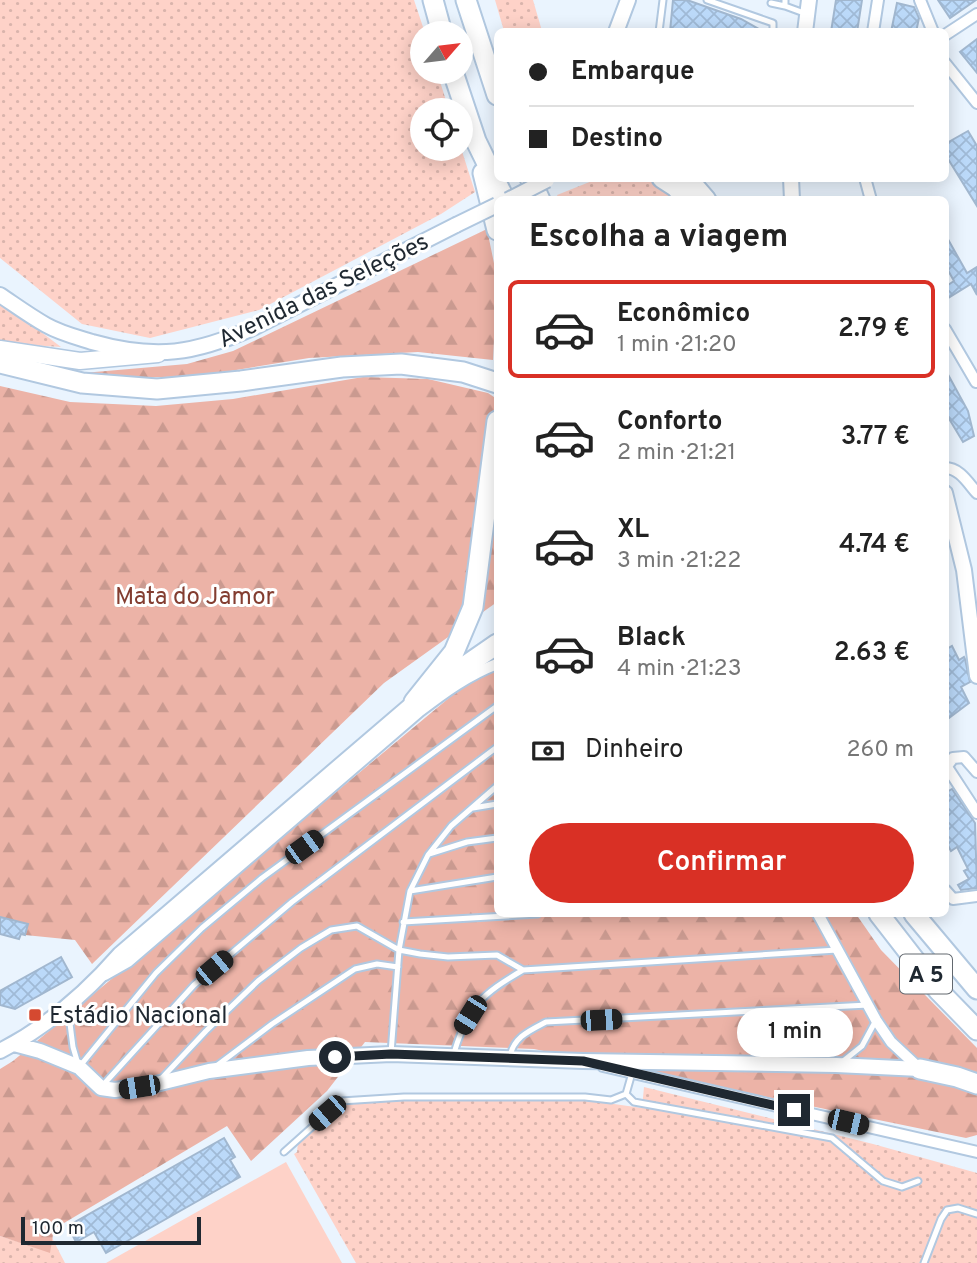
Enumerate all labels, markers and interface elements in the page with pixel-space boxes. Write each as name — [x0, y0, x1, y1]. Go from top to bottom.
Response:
north arrow — [410, 21, 472, 84]
map controls — [410, 21, 473, 161]
text: Embarque — [571, 56, 694, 89]
button: locate — [410, 98, 473, 161]
text: Destino — [571, 123, 663, 156]
text: Escolha a viagem — [529, 218, 788, 258]
street label: Avenida das Seleções — [214, 228, 434, 356]
icon: car — [533, 298, 596, 361]
text: Econômico — [617, 298, 750, 331]
text: 2.79 € — [838, 313, 910, 346]
text: 1 min · 21:20 — [617, 331, 737, 360]
icon: car — [533, 406, 596, 469]
text: Conforto — [617, 406, 723, 439]
text: 3.77 € — [841, 421, 910, 454]
text: 2 min · 21:21 — [617, 439, 736, 468]
icon: car — [533, 514, 596, 577]
text: XL — [617, 514, 649, 547]
text: 4.74 € — [839, 529, 910, 562]
text: 3 min · 21:22 — [617, 547, 741, 576]
park label: Mata do Jamor — [115, 583, 275, 613]
icon: car — [533, 622, 596, 685]
text: Black — [617, 622, 686, 655]
text: 2.63 € — [834, 637, 910, 670]
text: 4 min · 21:23 — [617, 655, 742, 684]
icon: cash — [529, 732, 567, 770]
text: Dinheiro — [585, 734, 684, 767]
text: 260 m — [847, 736, 914, 765]
button: Confirmar — [529, 823, 914, 903]
car — [281, 826, 328, 868]
car — [192, 946, 237, 990]
road number: A 5 — [900, 954, 952, 993]
car — [450, 992, 491, 1038]
place label: Estádio Nacional — [49, 1002, 227, 1032]
marker: Estádio Nacional — [27, 1007, 43, 1023]
car — [580, 1008, 623, 1032]
callout: 1 min — [736, 1009, 852, 1058]
text: 1 min — [768, 1018, 822, 1047]
route start — [319, 1041, 351, 1073]
car — [117, 1073, 162, 1101]
car — [305, 1091, 350, 1135]
route end — [778, 1094, 810, 1126]
car — [826, 1107, 871, 1137]
scale bar — [21, 1214, 201, 1246]
text: 100 m — [32, 1217, 84, 1241]

